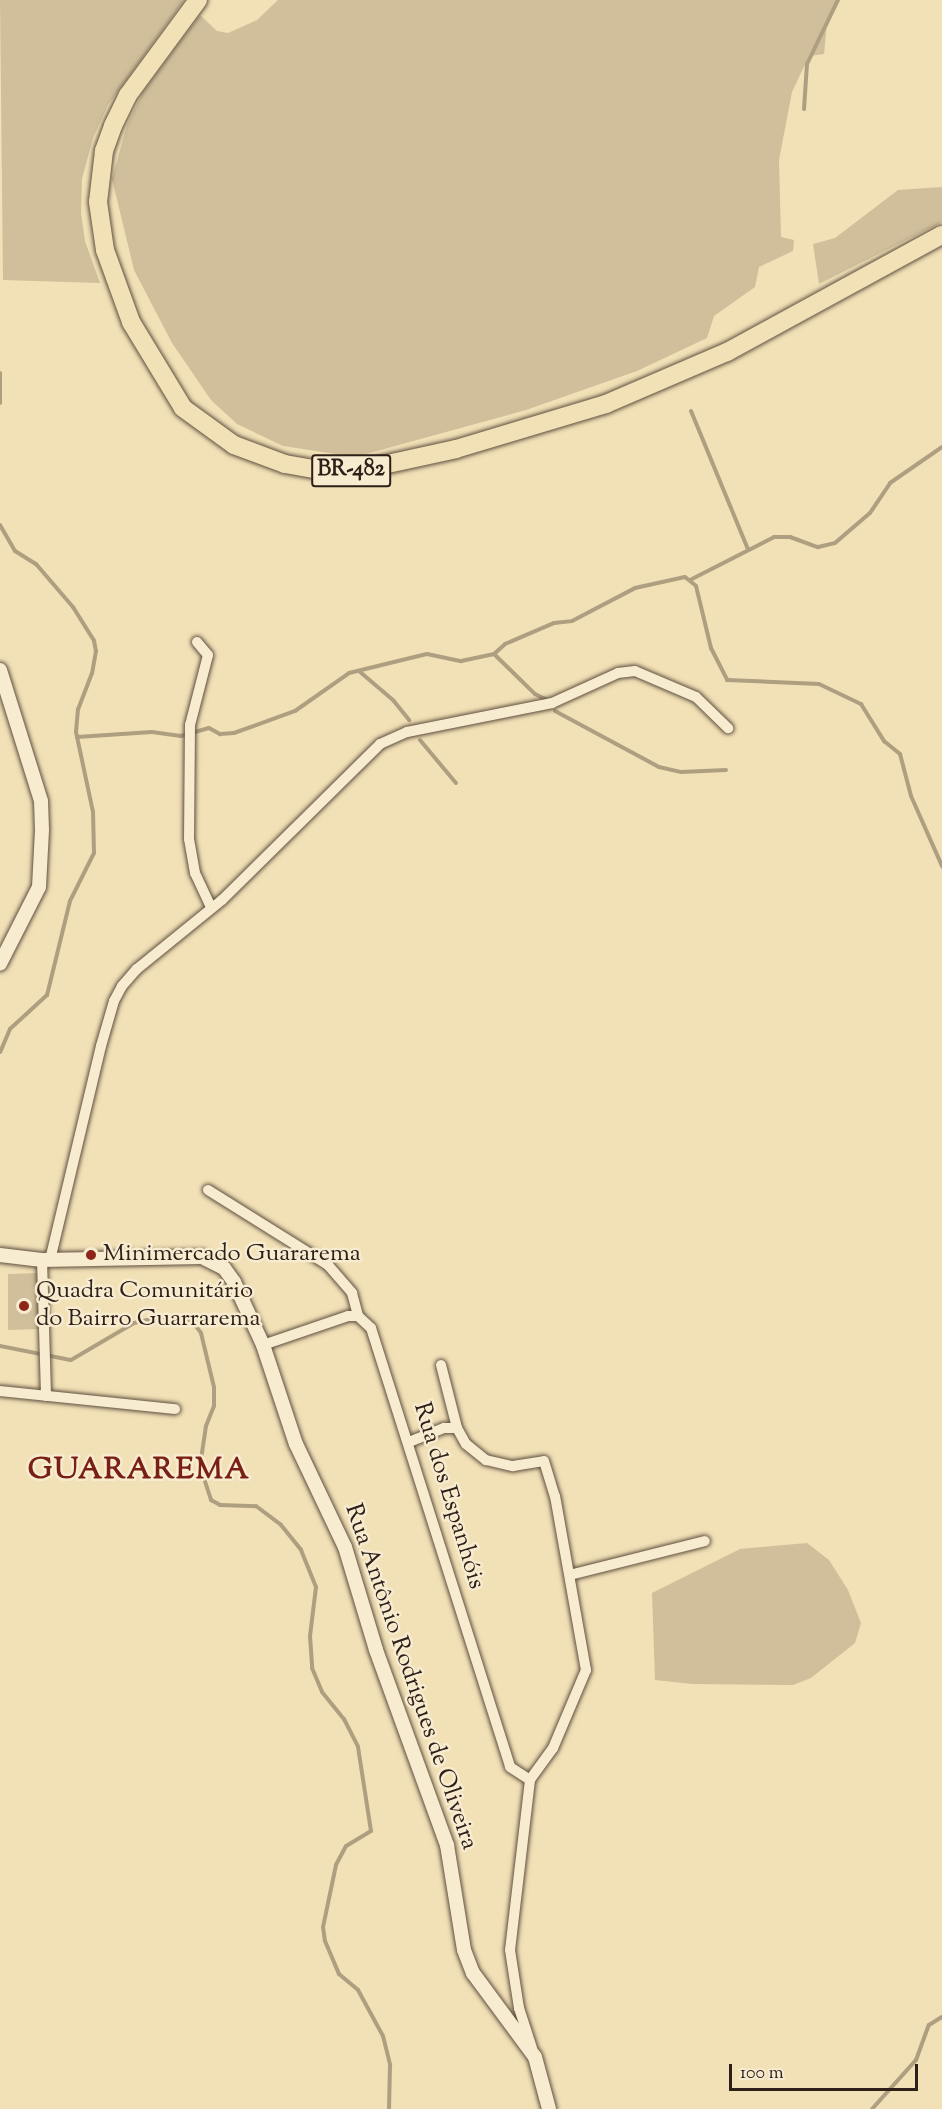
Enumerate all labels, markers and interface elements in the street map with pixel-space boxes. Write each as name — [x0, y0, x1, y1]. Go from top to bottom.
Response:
road number: BR-482 — [310, 452, 392, 490]
place label: Minimercado Guararema — [103, 1241, 361, 1269]
marker: Minimercado Guararema — [84, 1248, 98, 1262]
place label: Quadra Comunitário do Bairro Guarrarema — [36, 1278, 261, 1334]
marker: Quadra Comunitário do Bairro Guarrarema — [17, 1299, 31, 1313]
street label: Rua dos Espanhóis — [406, 1399, 490, 1593]
district label: GUARAREMA — [28, 1453, 250, 1489]
street label: Rua Antônio Rodrigues de Oliveira — [337, 1500, 483, 1854]
scale bar — [732, 2052, 921, 2090]
text: 100 m — [740, 2061, 784, 2087]

